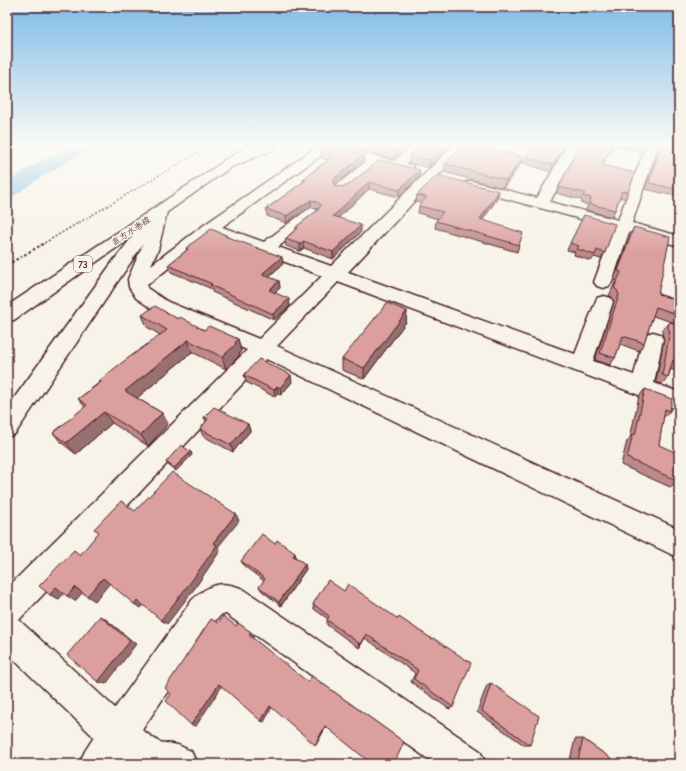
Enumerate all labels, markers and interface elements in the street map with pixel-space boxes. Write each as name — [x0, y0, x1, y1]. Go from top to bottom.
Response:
street label: 直方水巻線 — [110, 214, 152, 248]
road number: 73 — [74, 256, 92, 272]

